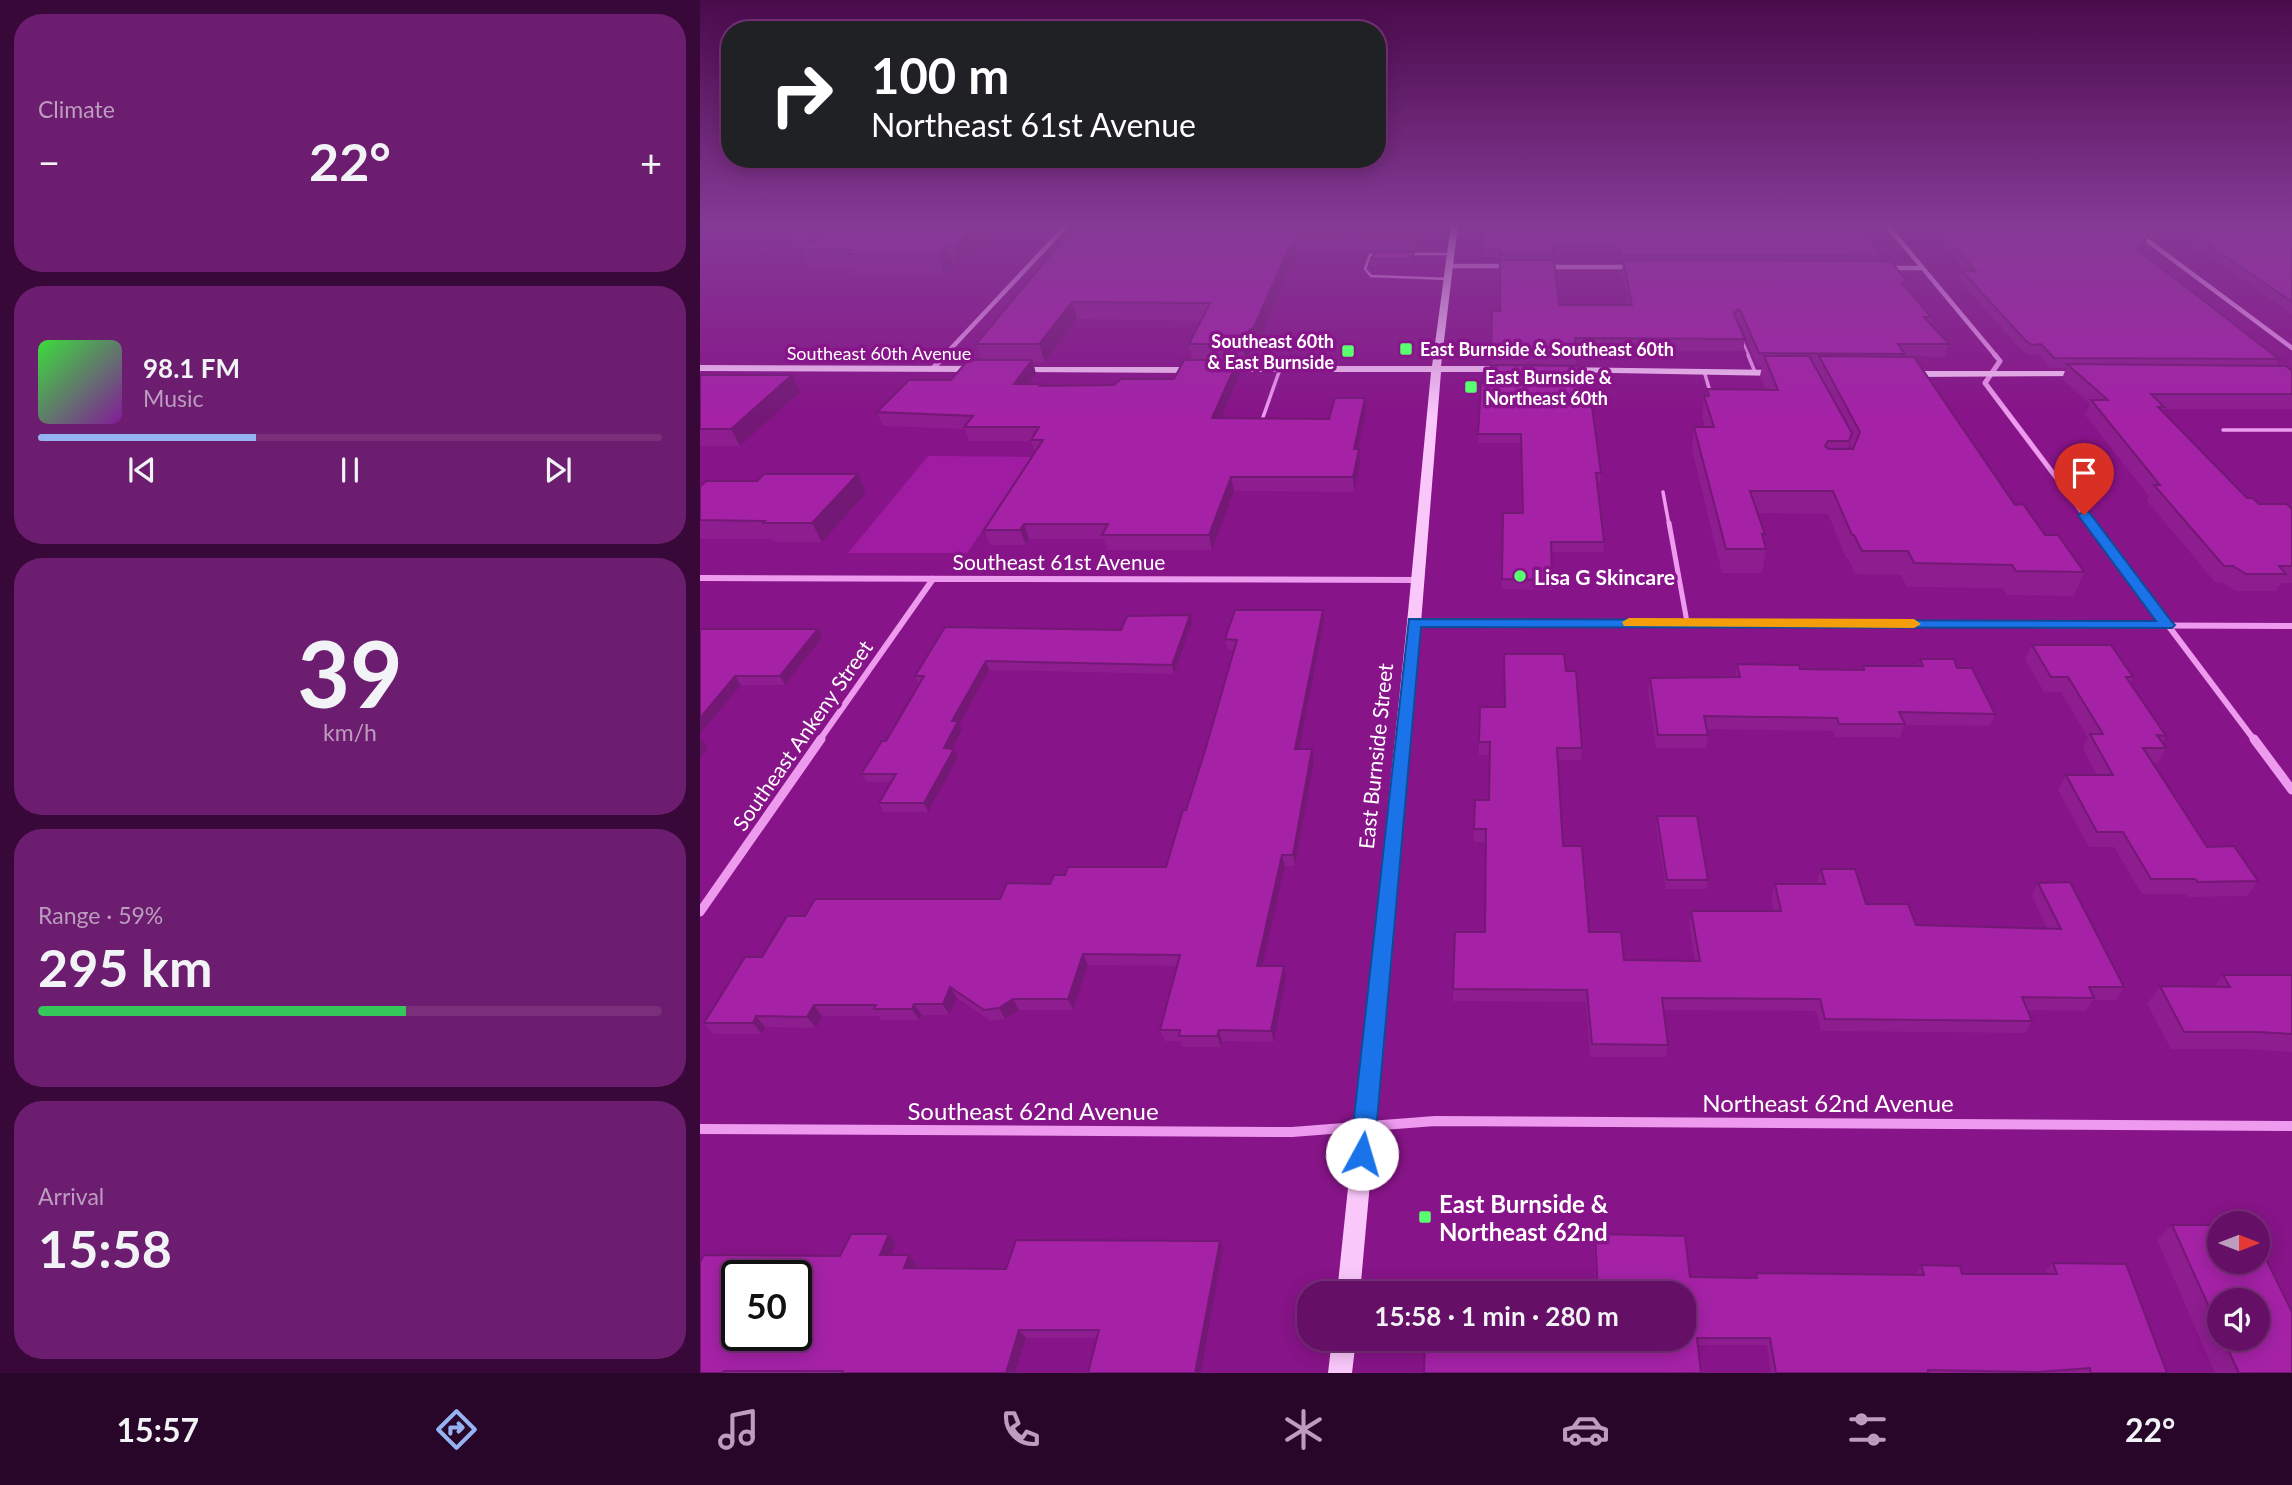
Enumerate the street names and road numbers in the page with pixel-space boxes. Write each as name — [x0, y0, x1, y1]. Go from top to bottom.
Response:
street label: Southeast 60th Avenue — [787, 342, 971, 364]
street label: Southeast 61st Avenue — [953, 549, 1165, 574]
street label: Southeast Ankeny Street — [727, 635, 877, 835]
street label: East Burnside Street — [1353, 661, 1397, 850]
street label: Northeast 62nd Avenue — [1702, 1088, 1954, 1117]
street label: Southeast 62nd Avenue — [907, 1096, 1159, 1125]

